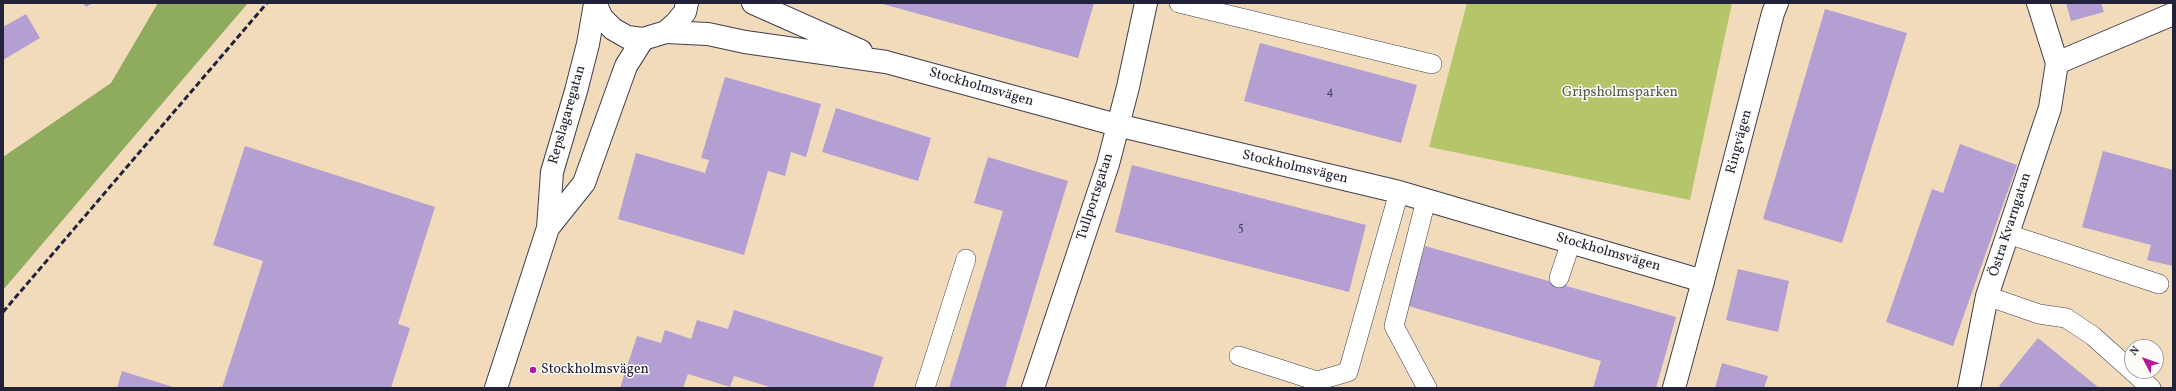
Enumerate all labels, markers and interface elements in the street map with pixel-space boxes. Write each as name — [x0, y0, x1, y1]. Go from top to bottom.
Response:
street label: Repslagaregatan — [546, 64, 590, 166]
street label: Stockholmsvägen — [927, 65, 1035, 111]
park label: Gripsholmsparken — [1562, 85, 1678, 101]
house number: 4 — [1326, 86, 1334, 100]
street label: Ringvägen — [1723, 108, 1757, 176]
street label: Stockholmsvägen — [1241, 148, 1349, 188]
street label: Tullportsgatan — [1074, 152, 1118, 242]
street label: Östra Kvarngatan — [1986, 171, 2036, 279]
house number: 5 — [1238, 222, 1244, 236]
street label: Stockholmsvägen — [1554, 230, 1662, 276]
north arrow — [2124, 339, 2164, 379]
text: N — [2127, 344, 2144, 359]
place label: Stockholmsvägen — [541, 362, 649, 378]
marker: Stockholmsvägen — [528, 365, 538, 375]

